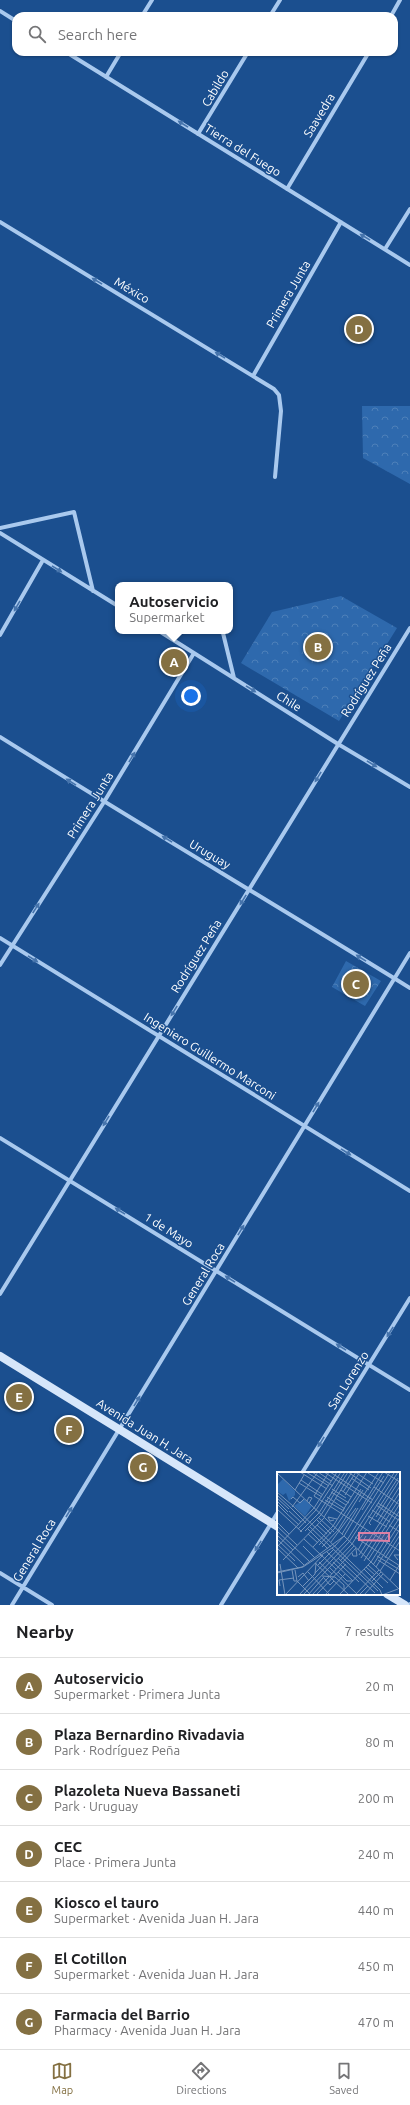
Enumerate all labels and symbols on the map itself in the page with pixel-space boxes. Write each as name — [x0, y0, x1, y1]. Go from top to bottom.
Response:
street label: Cabildo — [199, 67, 231, 109]
street label: Saavedra — [301, 91, 337, 139]
one-way arrow — [177, 121, 189, 128]
street label: Tierra del Fuego — [202, 121, 284, 179]
one-way arrow — [360, 233, 370, 241]
street label: Primera Junta — [263, 258, 313, 330]
street label: México — [112, 274, 152, 306]
one-way arrow — [91, 277, 103, 284]
pin: D — [346, 314, 372, 344]
one-way arrow — [214, 352, 226, 359]
one-way arrow — [51, 565, 63, 572]
one-way arrow — [13, 600, 20, 612]
pin: B — [305, 632, 331, 662]
street label: Rodríguez Peña — [338, 641, 394, 719]
pin: A — [161, 647, 187, 677]
one-way arrow — [245, 685, 257, 692]
your location — [181, 686, 201, 706]
street label: Chile — [274, 688, 304, 714]
one-way arrow — [128, 751, 135, 763]
one-way arrow — [367, 760, 377, 768]
street label: Primera Junta — [64, 770, 116, 840]
one-way arrow — [314, 772, 322, 782]
one-way arrow — [65, 778, 77, 785]
one-way arrow — [161, 836, 173, 843]
street label: Uruguay — [187, 837, 233, 871]
one-way arrow — [239, 894, 246, 906]
one-way arrow — [32, 903, 40, 913]
street label: Rodríguez Peña — [168, 917, 224, 995]
one-way arrow — [356, 954, 366, 962]
one-way arrow — [27, 955, 39, 962]
pin: C — [343, 969, 369, 999]
one-way arrow — [170, 1005, 178, 1016]
street label: Ingeniero Guillermo Marconi — [142, 1010, 278, 1102]
one-way arrow — [312, 1102, 320, 1112]
one-way arrow — [102, 1116, 110, 1126]
one-way arrow — [340, 1148, 352, 1155]
one-way arrow — [115, 1207, 125, 1215]
street label: 1 de Mayo — [142, 1210, 196, 1250]
one-way arrow — [237, 1225, 245, 1235]
street label: General Roca — [179, 1240, 227, 1308]
one-way arrow — [225, 1275, 235, 1283]
one-way arrow — [386, 1326, 393, 1338]
one-way arrow — [335, 1344, 347, 1351]
street label: San Lorenzo — [325, 1349, 371, 1411]
pin: E — [6, 1382, 32, 1412]
one-way arrow — [133, 1395, 140, 1407]
street label: Avenida Juan H. Jara — [94, 1396, 196, 1466]
pin: F — [56, 1415, 82, 1445]
one-way arrow — [318, 1436, 325, 1448]
pin: G — [130, 1452, 156, 1482]
inset map — [277, 1472, 400, 1595]
one-way arrow — [66, 1506, 73, 1518]
street label: General Roca — [10, 1516, 58, 1584]
one-way arrow — [254, 1540, 261, 1552]

